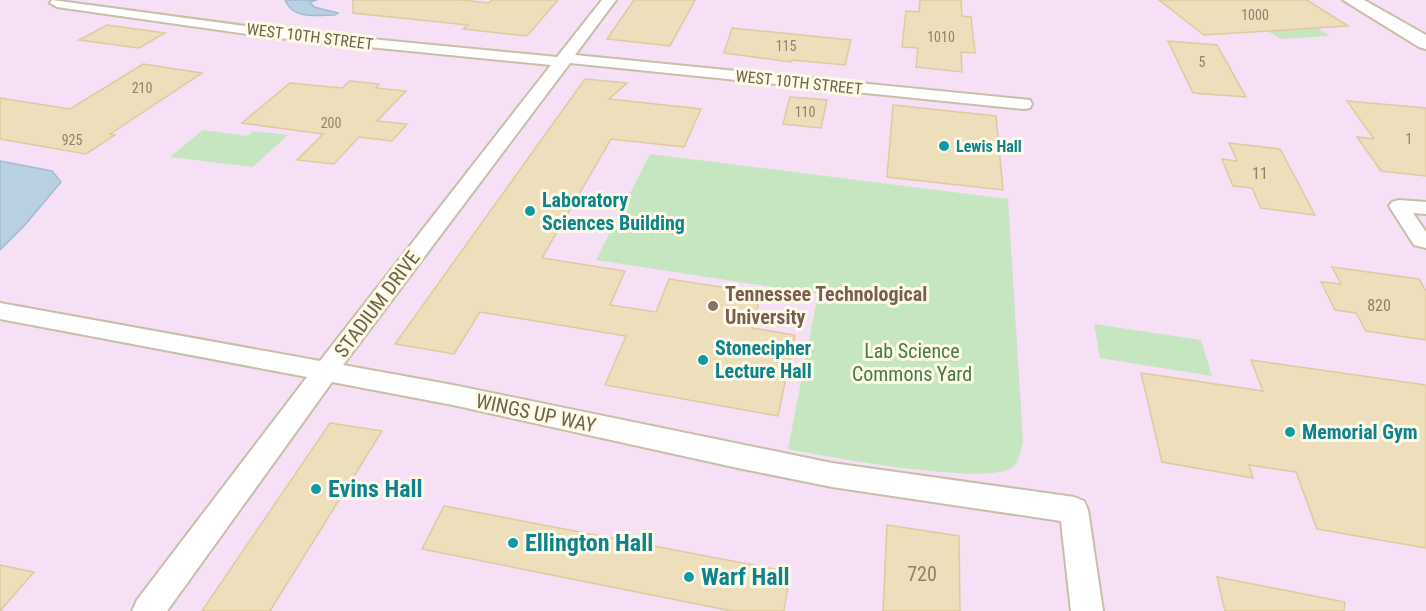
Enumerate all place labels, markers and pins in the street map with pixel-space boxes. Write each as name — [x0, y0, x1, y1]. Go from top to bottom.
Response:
place label: Lewis Hall — [956, 137, 1022, 156]
marker: Lewis Hall — [937, 139, 951, 153]
place label: Laboratory Sciences Building — [542, 188, 685, 235]
marker: Laboratory Sciences Building — [523, 204, 537, 218]
place label: Tennessee Technological University — [725, 282, 927, 329]
marker: Tennessee Technological University — [706, 299, 720, 313]
place label: Stonecipher Lecture Hall — [715, 336, 812, 383]
marker: Stonecipher Lecture Hall — [696, 353, 710, 367]
place label: Memorial Gym — [1302, 420, 1418, 444]
marker: Memorial Gym — [1283, 425, 1297, 439]
place label: Evins Hall — [328, 475, 423, 503]
marker: Evins Hall — [309, 482, 323, 496]
place label: Ellington Hall — [525, 529, 653, 557]
marker: Ellington Hall — [506, 536, 520, 550]
place label: Warf Hall — [701, 563, 790, 591]
marker: Warf Hall — [682, 570, 696, 584]

